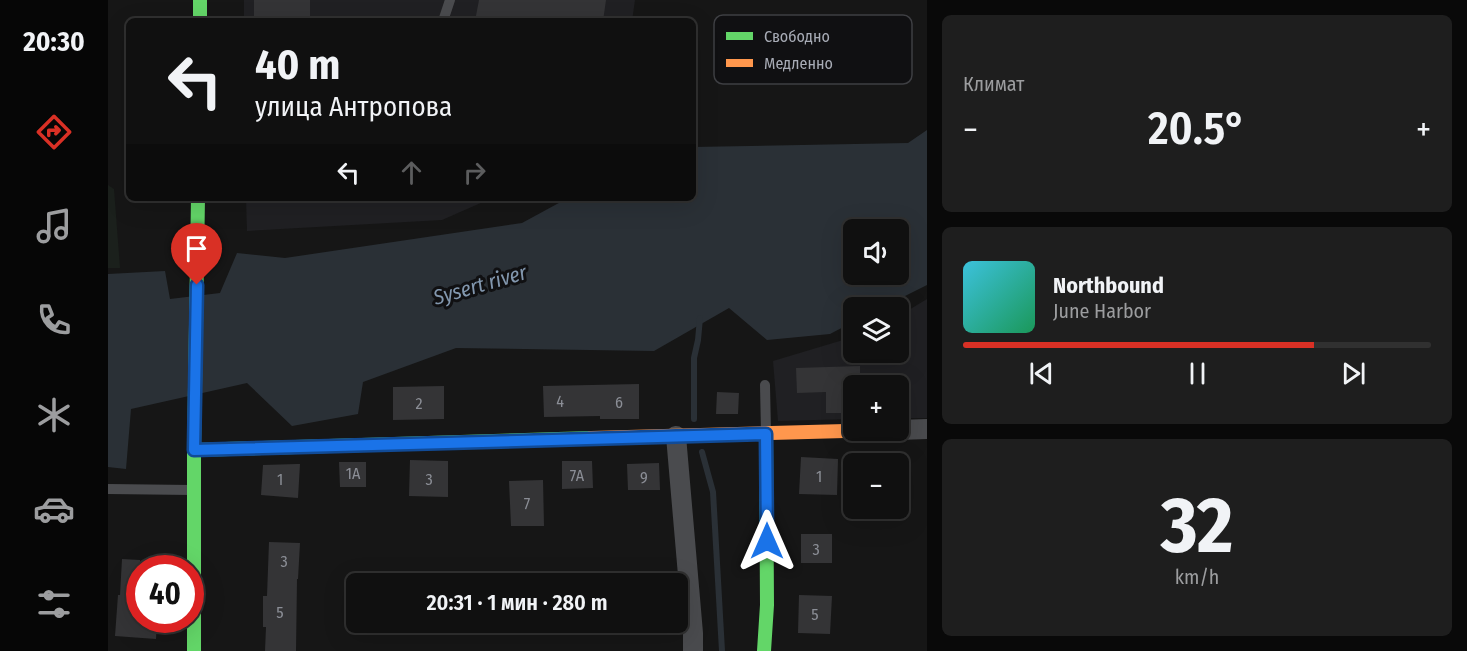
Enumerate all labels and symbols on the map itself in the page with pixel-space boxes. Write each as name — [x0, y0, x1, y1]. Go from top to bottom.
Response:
legend — [714, 15, 912, 84]
text: Свободно — [764, 27, 830, 46]
text: Медленно — [764, 54, 833, 73]
pin — [171, 223, 222, 285]
water label: Sysert river — [429, 259, 530, 311]
house number: 4 — [556, 392, 564, 411]
house number: 6 — [615, 393, 623, 412]
house number: 2 — [415, 394, 423, 413]
house number: 1А — [346, 464, 361, 483]
house number: 7А — [570, 466, 585, 485]
house number: 1 — [816, 467, 822, 486]
house number: 9 — [640, 468, 648, 487]
house number: 1 — [277, 470, 283, 489]
house number: 3 — [425, 470, 433, 489]
house number: 7 — [524, 494, 531, 513]
position arrow — [735, 509, 799, 573]
house number: 3 — [812, 540, 820, 559]
house number: 3 — [280, 552, 288, 571]
speed limit sign: 40 — [126, 555, 204, 633]
house number: 5 — [276, 603, 284, 622]
house number: 5 — [811, 605, 819, 624]

